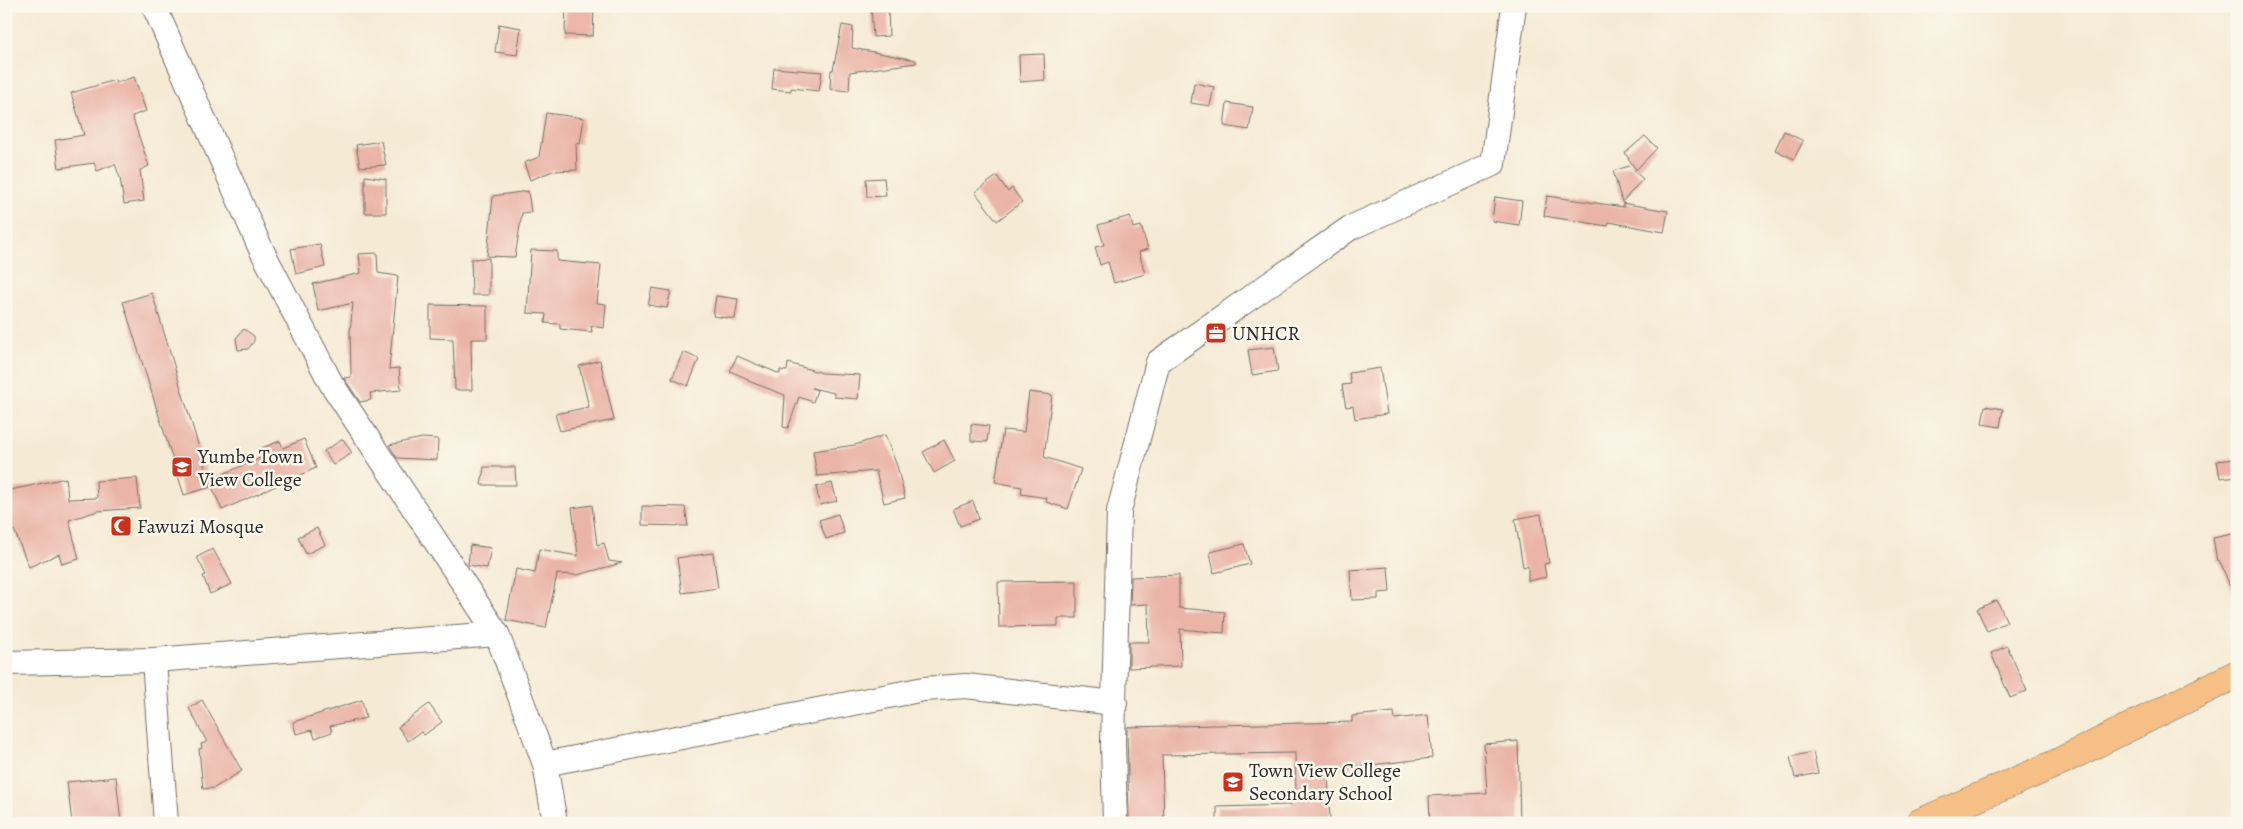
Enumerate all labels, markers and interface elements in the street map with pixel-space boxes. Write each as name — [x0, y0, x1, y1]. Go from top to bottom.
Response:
place label: UNHCR — [1232, 320, 1301, 347]
office icon: UNHCR — [1204, 321, 1228, 345]
place label: Yumbe Town View College — [197, 443, 303, 493]
school or university icon: Yumbe Town View College — [170, 455, 194, 479]
place label: Fawuzi Mosque — [137, 513, 264, 540]
mosque icon: Fawuzi Mosque — [109, 514, 133, 538]
place label: Town View College Secondary School — [1249, 757, 1401, 807]
school or university icon: Town View College Secondary School — [1221, 770, 1245, 794]

